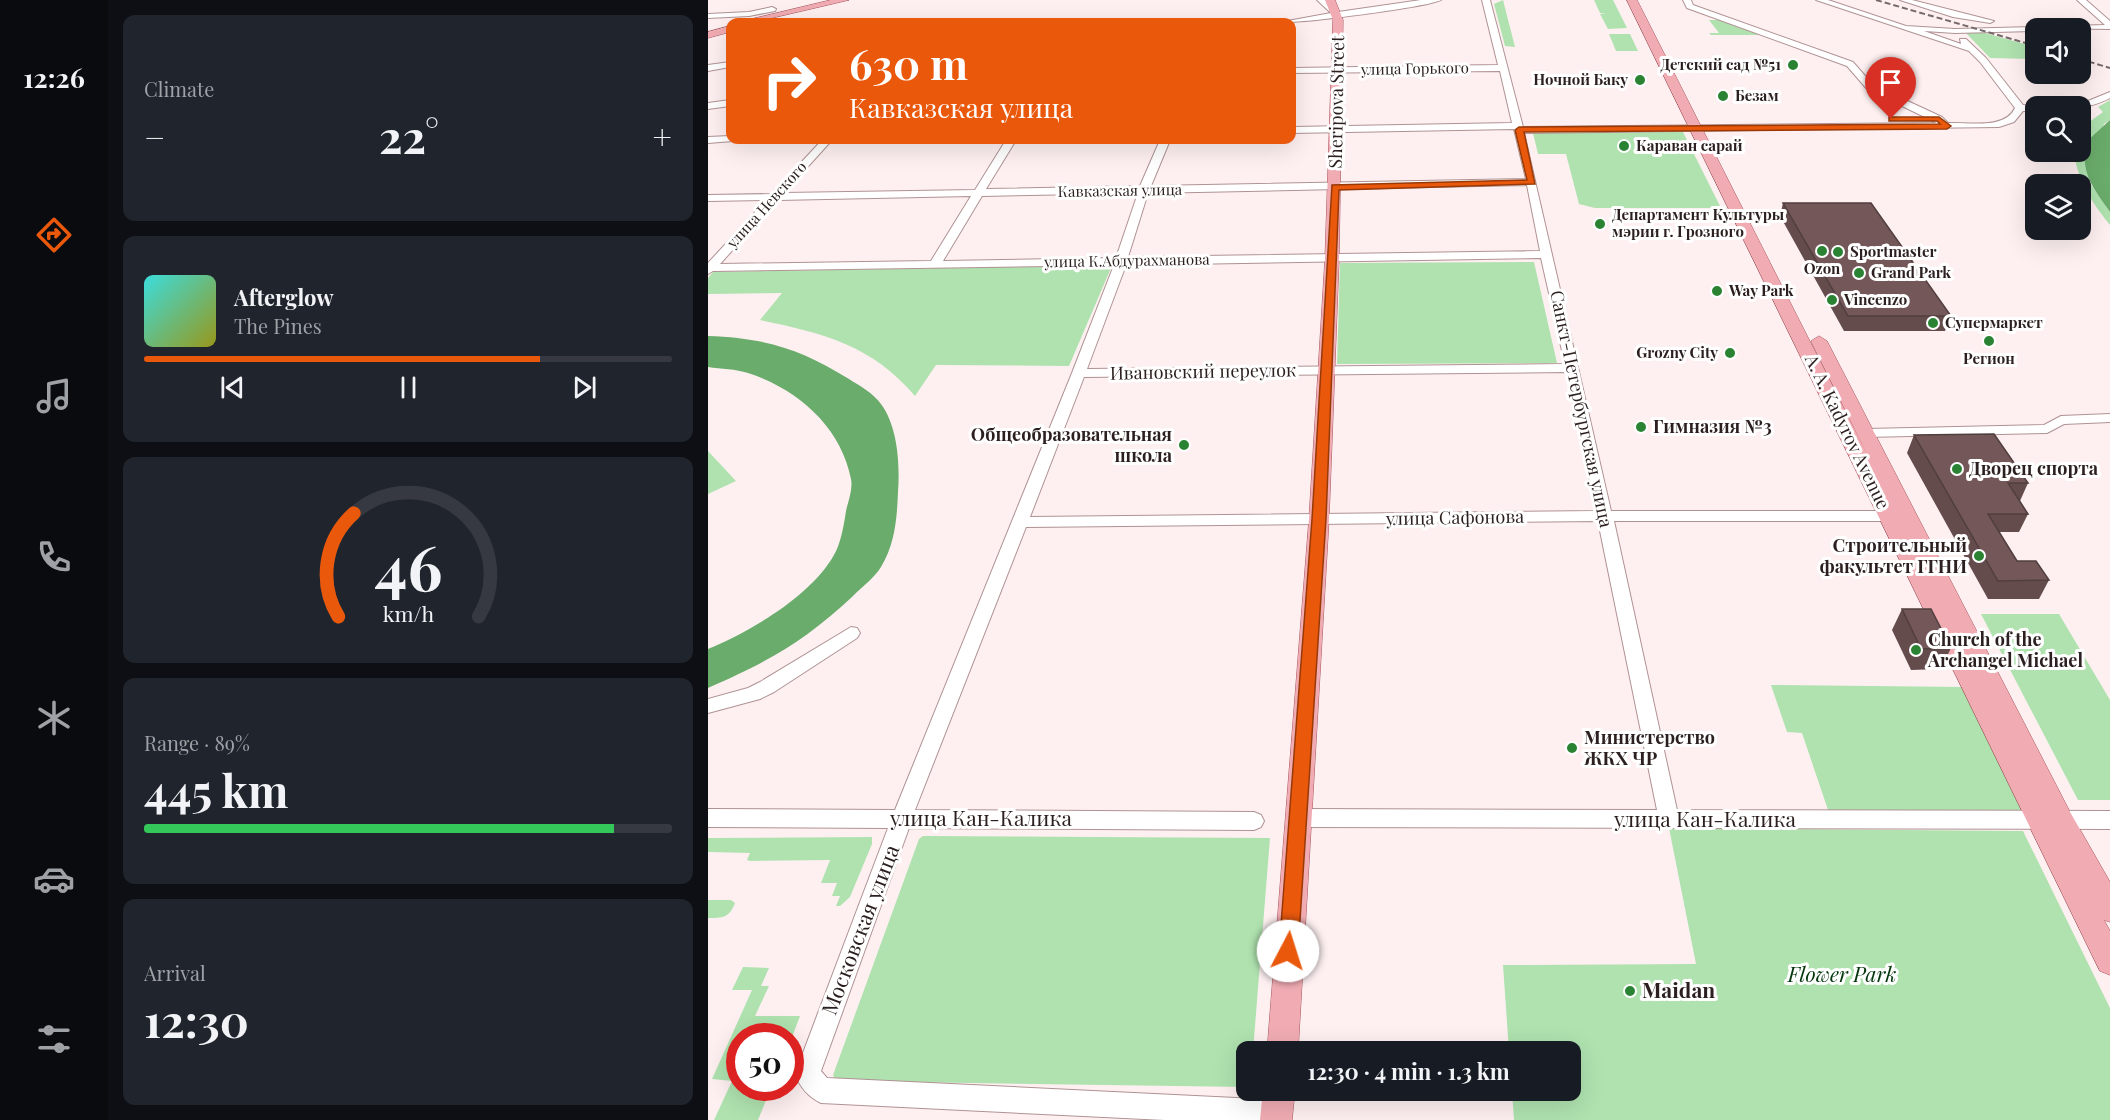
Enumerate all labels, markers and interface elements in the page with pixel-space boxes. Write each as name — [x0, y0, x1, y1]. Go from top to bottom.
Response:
map controls — [2025, 18, 2091, 240]
button: sound — [2025, 18, 2091, 84]
text: 630 m — [849, 35, 968, 91]
street label: Sheripova Street — [1323, 35, 1349, 169]
icon: right — [750, 42, 828, 120]
place label: Детский сад №51 — [1660, 54, 1781, 74]
street label: улица Горького — [1360, 57, 1469, 79]
pin — [1865, 57, 1916, 119]
marker: Детский сад №51 — [1786, 58, 1800, 72]
text: 12:26 — [23, 59, 85, 95]
icon: arrive — [1874, 66, 1907, 99]
place label: Ночной Баку — [1533, 69, 1628, 89]
marker: Ночной Баку — [1633, 73, 1647, 87]
text: Climate — [144, 75, 214, 102]
place label: Безам — [1735, 85, 1779, 105]
text: Кавказская улица — [849, 89, 1073, 125]
marker: Безам — [1716, 89, 1730, 103]
button: search — [2025, 96, 2091, 162]
text: 22° — [379, 105, 439, 165]
text: − — [144, 114, 165, 158]
text: + — [653, 114, 672, 158]
place label: Караван сарай — [1636, 135, 1743, 155]
marker: Караван сарай — [1617, 139, 1631, 153]
street label: улица Невского — [721, 157, 811, 253]
button: layers — [2025, 174, 2091, 240]
street label: Кавказская улица — [1058, 179, 1183, 201]
place label: Департамент Культуры мэрии г. Грозного — [1612, 204, 1785, 241]
icon: directions — [33, 214, 75, 256]
marker: Департамент Культуры мэрии г. Грозного — [1593, 217, 1607, 231]
place label: Sportmaster — [1850, 241, 1937, 261]
marker: Ozon — [1815, 244, 1829, 258]
marker: Sportmaster — [1831, 245, 1845, 259]
street label: улица К.Абдурахманова — [1043, 249, 1210, 271]
place label: Ozon — [1804, 258, 1841, 278]
place label: Grand Park — [1871, 262, 1951, 282]
marker: Grand Park — [1852, 266, 1866, 280]
place label: Way Park — [1728, 280, 1794, 300]
text: Afterglow — [234, 282, 334, 312]
marker: Way Park — [1710, 284, 1724, 298]
street label: Санкт-Петербургская улица — [1545, 288, 1619, 530]
place label: Vincenzo — [1843, 289, 1907, 309]
marker: Vincenzo — [1825, 293, 1839, 307]
text: The Pines — [234, 312, 322, 339]
place label: Супермаркет — [1945, 312, 2043, 332]
marker: Супермаркет — [1926, 316, 1940, 330]
marker: Регион — [1982, 334, 1996, 348]
place label: Grozny City — [1636, 342, 1718, 362]
marker: Grozny City — [1723, 346, 1737, 360]
place label: Регион — [1963, 348, 2015, 368]
street label: A. A. Kadyrov Avenue — [1800, 349, 1896, 513]
street label: Ивановский переулок — [1110, 357, 1296, 385]
icon: previous — [216, 371, 249, 404]
icon: pause — [392, 371, 425, 404]
icon: next — [568, 371, 601, 404]
icon: music — [33, 375, 75, 417]
place label: Гимназия №3 — [1653, 414, 1772, 438]
marker: Гимназия №3 — [1634, 420, 1648, 434]
place label: Общеобразовательная школа — [971, 422, 1173, 467]
marker: Общеобразовательная школа — [1177, 438, 1191, 452]
place label: Дворец спорта — [1969, 456, 2099, 480]
marker: Дворец спорта — [1950, 462, 1964, 476]
street label: улица Сафонова — [1385, 504, 1524, 530]
text: 46 — [374, 523, 442, 607]
place label: Строительный факультет ГГНИ — [1820, 533, 1967, 578]
icon: phone — [33, 536, 75, 578]
marker: Строительный факультет ГГНИ — [1972, 549, 1986, 563]
text: km/h — [382, 599, 434, 627]
place label: Church of the Archangel Michael — [1927, 627, 2083, 672]
marker: Church of the Archangel Michael — [1909, 643, 1923, 657]
icon: climate — [33, 697, 75, 739]
place label: Министерство ЖКХ ЧР — [1583, 725, 1715, 770]
text: Range · 89% — [144, 729, 250, 756]
marker: Министерство ЖКХ ЧР — [1565, 741, 1579, 755]
text: 445 km — [144, 759, 288, 819]
street label: улица Кан-Калика — [889, 803, 1072, 831]
street label: улица Кан-Калика — [1613, 804, 1796, 832]
street label: Московская улица — [814, 840, 905, 1018]
icon: car — [33, 858, 75, 900]
position arrow — [1256, 919, 1320, 983]
text: Arrival — [144, 959, 206, 986]
park label: Flower Park — [1787, 959, 1896, 987]
place label: Maidan — [1642, 975, 1715, 1003]
marker: Maidan — [1623, 984, 1637, 998]
text: 12:30 — [144, 989, 249, 1049]
icon: filters — [33, 1018, 75, 1060]
speed limit sign: 50 — [726, 1023, 804, 1101]
text: 12:30 · 4 min · 1.3 km — [1307, 1056, 1510, 1086]

